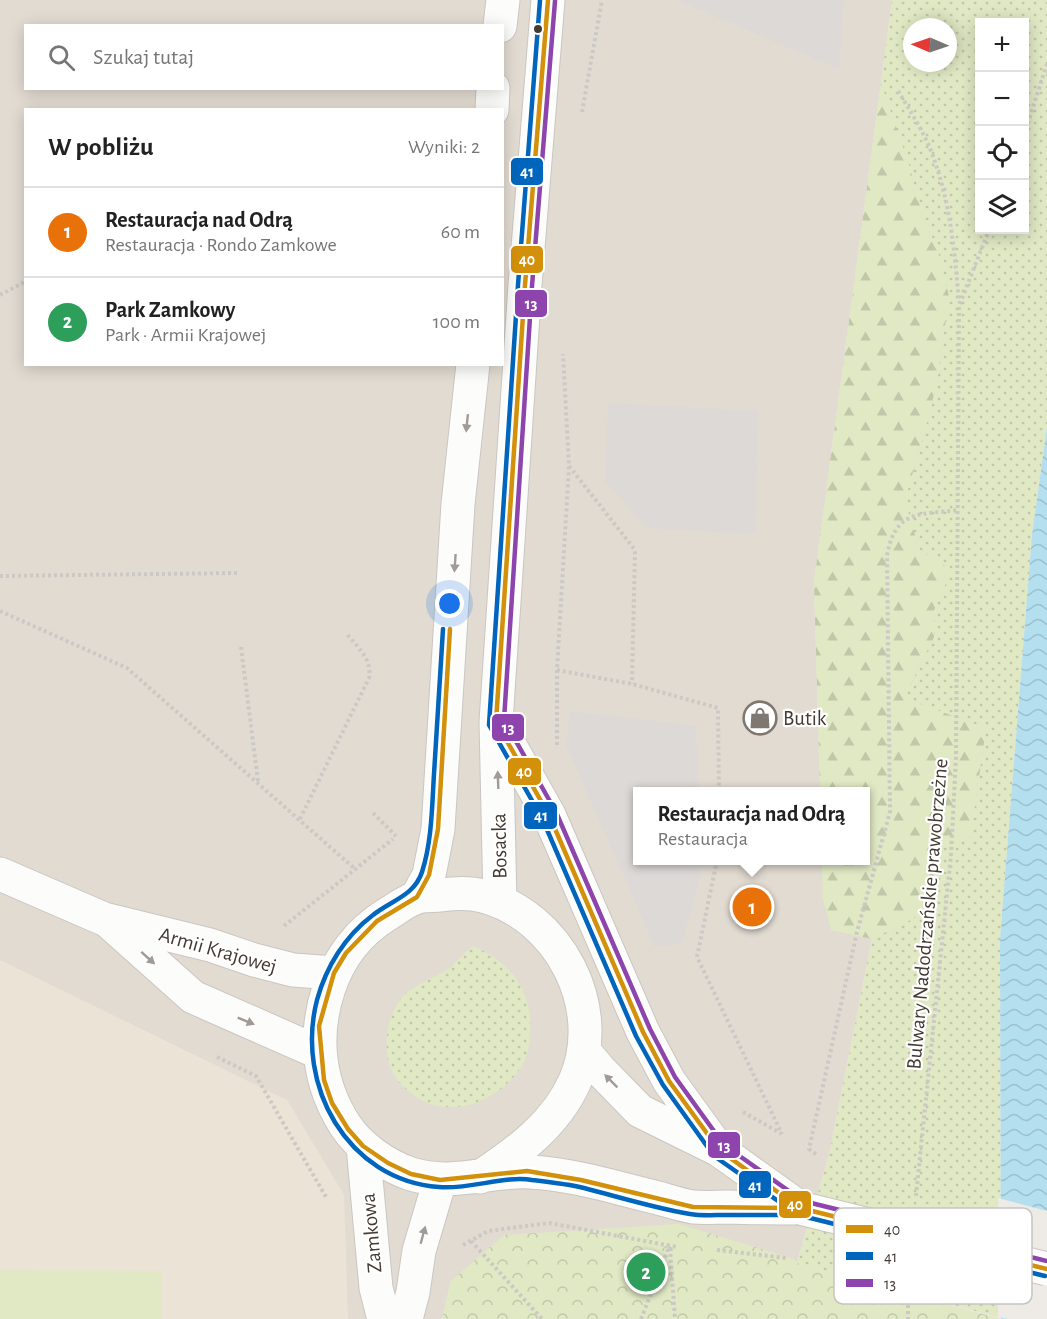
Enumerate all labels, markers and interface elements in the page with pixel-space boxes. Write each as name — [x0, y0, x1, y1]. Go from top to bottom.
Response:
north arrow — [903, 18, 957, 72]
map controls — [975, 18, 1029, 234]
button: + — [975, 18, 1029, 72]
unlabelled marker — [532, 23, 544, 35]
search box — [24, 24, 504, 90]
icon: search — [45, 41, 78, 74]
text: Szukaj tutaj — [93, 46, 194, 68]
button: − — [975, 72, 1029, 126]
button: locate — [975, 126, 1029, 180]
text: W pobliżu — [48, 134, 154, 160]
text: Wyniki: 2 — [408, 137, 480, 157]
line badge: 41 — [510, 157, 544, 186]
text: 41 — [520, 164, 534, 180]
button: layers — [975, 180, 1029, 234]
text: Restauracja nad Odrą — [105, 209, 293, 231]
text: 1 — [64, 222, 71, 242]
text: 60 m — [441, 222, 480, 242]
text: Restauracja · Rondo Zamkowe — [105, 235, 337, 255]
line badge: 40 — [510, 245, 544, 274]
text: 40 — [519, 252, 535, 268]
line badge: 13 — [514, 289, 548, 318]
text: 13 — [525, 296, 537, 312]
text: Park Zamkowy — [105, 299, 235, 321]
text: 2 — [63, 312, 72, 332]
text: 100 m — [433, 312, 480, 332]
text: Park · Armii Krajowej — [105, 325, 266, 345]
one-way arrow — [462, 413, 472, 432]
one-way arrow — [450, 553, 459, 572]
your location — [435, 589, 464, 618]
shop icon: Butik — [742, 700, 778, 736]
place label: Butik — [783, 708, 827, 729]
line badge: 13 — [491, 713, 525, 742]
text: 13 — [502, 720, 514, 736]
line badge: 40 — [507, 757, 542, 786]
street label: Bulwary Nadodrzańskie prawobrzeżne — [903, 758, 952, 1070]
text: 40 — [516, 764, 532, 780]
one-way arrow — [493, 771, 503, 790]
popup — [633, 787, 870, 865]
line badge: 41 — [523, 801, 558, 830]
text: Restauracja nad Odrą — [658, 803, 845, 825]
text: 41 — [534, 808, 548, 824]
street label: Bosacka — [488, 813, 511, 879]
text: Restauracja — [658, 829, 748, 849]
pin: 1 — [732, 884, 771, 930]
street label: Armii Krajowej — [157, 924, 279, 977]
one-way arrow — [140, 951, 156, 964]
one-way arrow — [237, 1017, 255, 1026]
one-way arrow — [604, 1074, 618, 1089]
line badge: 13 — [707, 1131, 741, 1159]
text: 13 — [718, 1138, 730, 1154]
line badge: 41 — [738, 1170, 772, 1199]
text: 41 — [748, 1178, 762, 1194]
line badge: 40 — [778, 1190, 812, 1219]
street label: Zamkowa — [358, 1192, 385, 1274]
text: 40 — [787, 1197, 803, 1213]
legend — [834, 1208, 1032, 1304]
text: 40 — [884, 1222, 900, 1238]
one-way arrow — [419, 1226, 428, 1244]
text: 41 — [884, 1249, 897, 1265]
pin: 2 — [626, 1250, 666, 1294]
text: 13 — [884, 1276, 896, 1292]

